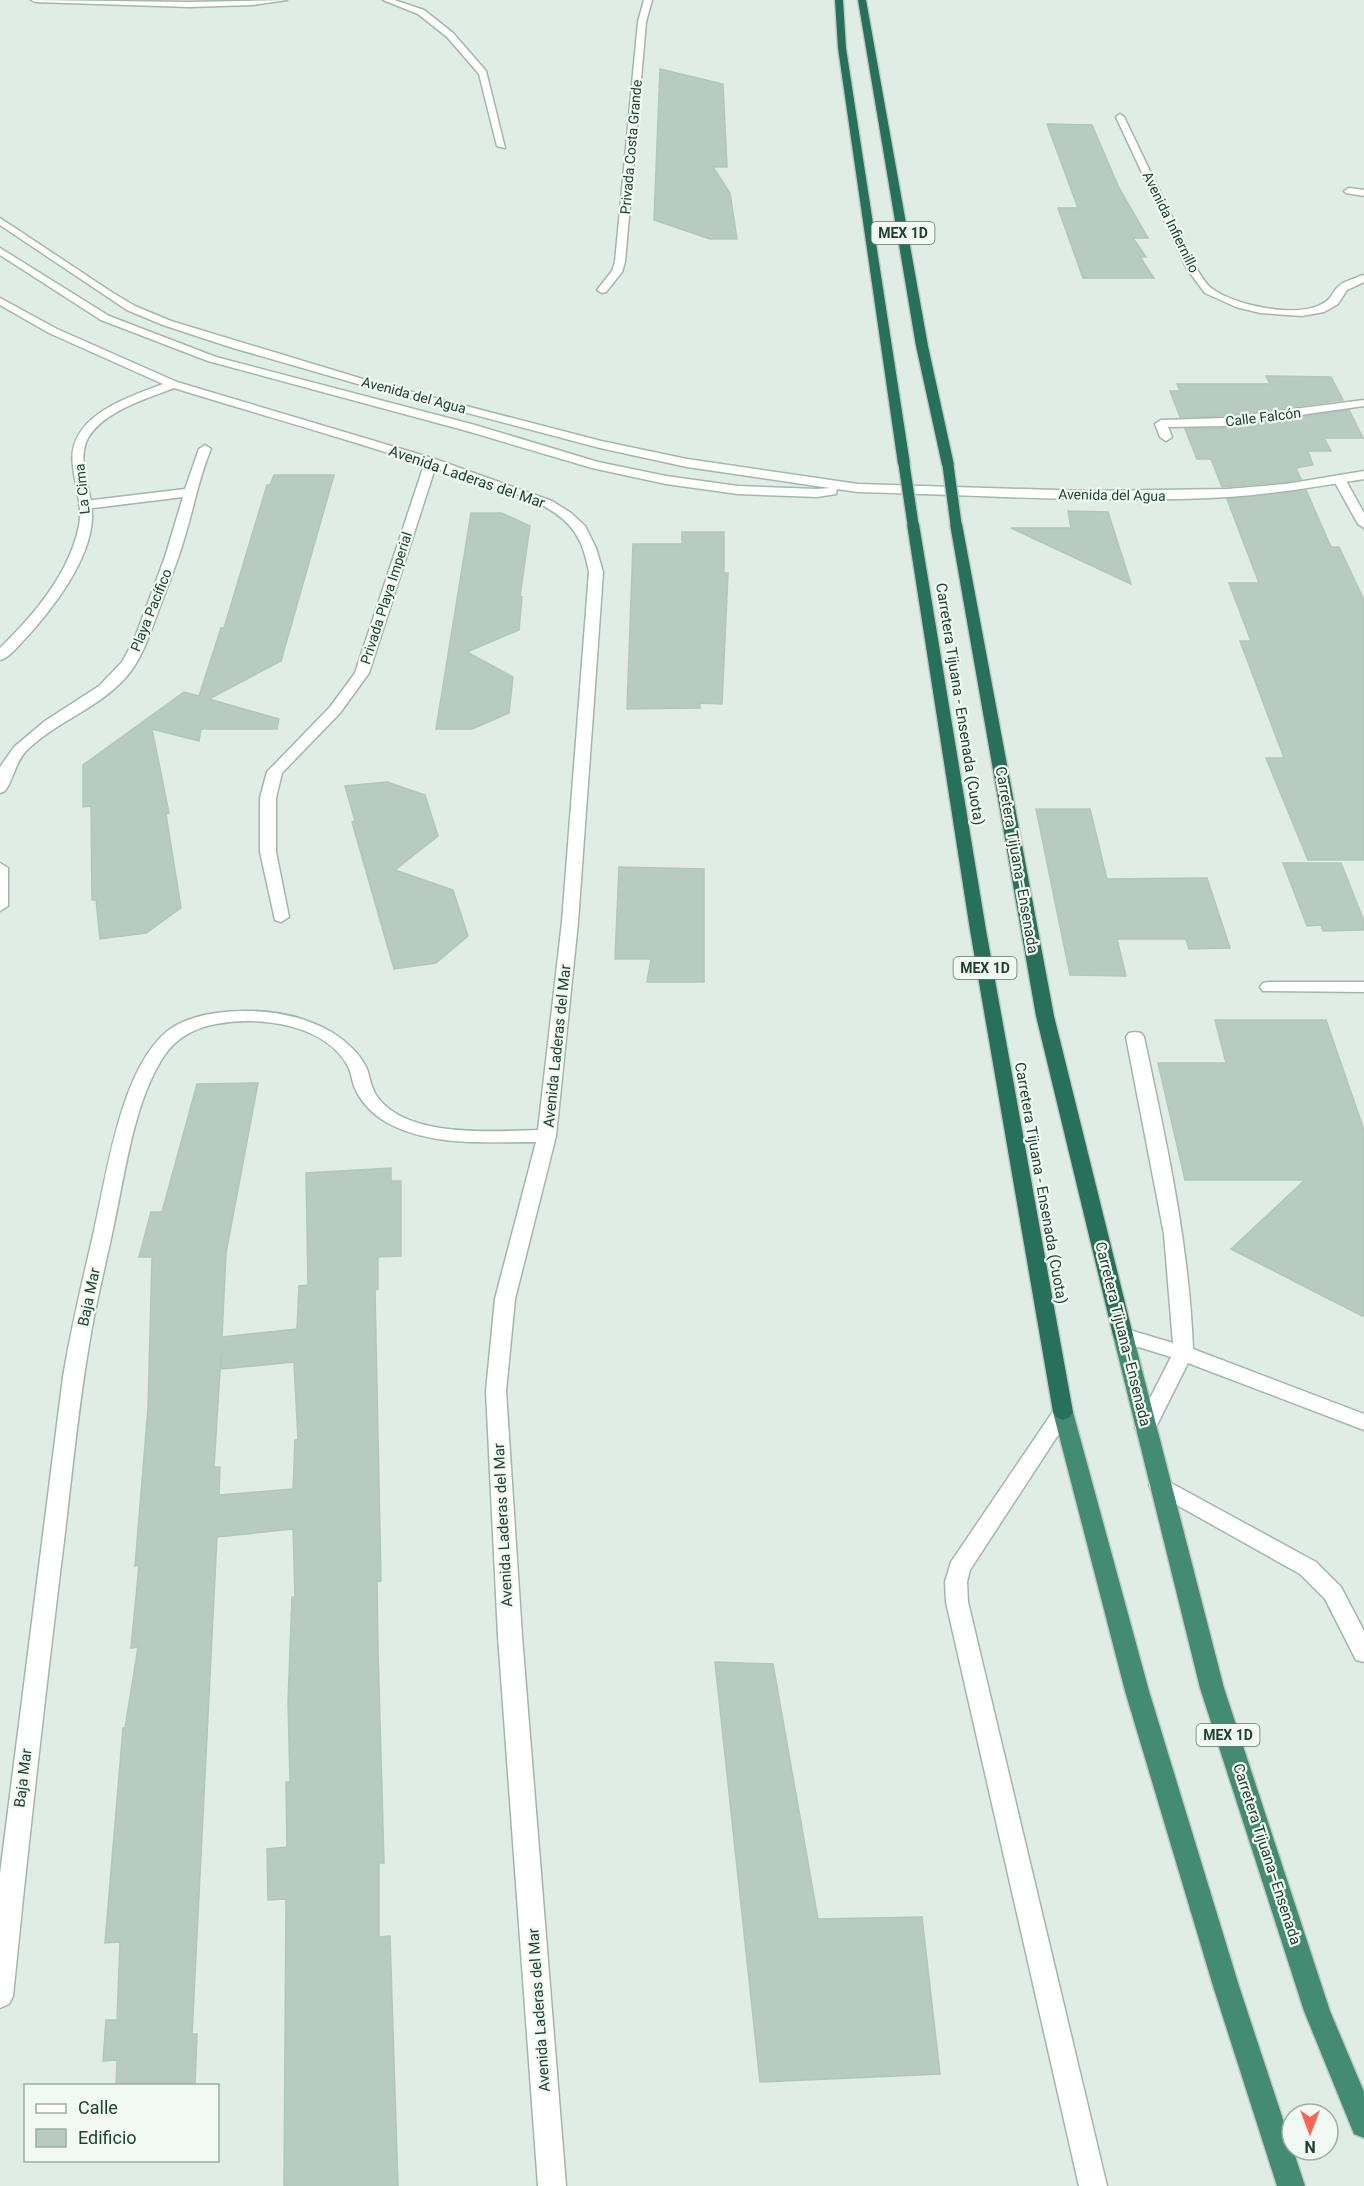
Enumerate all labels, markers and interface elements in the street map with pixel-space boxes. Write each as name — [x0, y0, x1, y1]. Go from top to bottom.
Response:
street label: Privada Costa Grande — [617, 79, 645, 215]
street label: Avenida Infiernillo — [1140, 169, 1202, 275]
road number: MEX 1D — [872, 222, 934, 244]
street label: Avenida del Agua — [360, 373, 468, 417]
street label: Calle Falcón — [1224, 404, 1302, 430]
street label: Avenida Laderas del Mar — [387, 442, 547, 512]
street label: La Cima — [71, 463, 93, 515]
street label: Avenida del Agua — [1058, 486, 1166, 504]
street label: Privada Playa Imperial — [357, 530, 415, 666]
street label: Playa Pacífico — [127, 566, 175, 654]
street label: Carretera Tijuana - Ensenada (Cuota) — [932, 582, 988, 826]
street label: Carretera Tijuana–Ensenada — [992, 765, 1042, 955]
road number: MEX 1D — [954, 957, 1016, 979]
street label: Avenida Laderas del Mar — [539, 964, 575, 1128]
street label: Carretera Tijuana - Ensenada (Cuota) — [1011, 1061, 1071, 1305]
street label: Carretera Tijuana–Ensenada — [1091, 1240, 1155, 1428]
street label: Baja Mar — [74, 1266, 104, 1328]
street label: Avenida Laderas del Mar — [490, 1443, 516, 1607]
road number: MEX 1D — [1196, 1724, 1260, 1746]
street label: Baja Mar — [10, 1747, 36, 1809]
street label: Carretera Tijuana–Ensenada — [1229, 1761, 1305, 1947]
street label: Avenida Laderas del Mar — [524, 1928, 554, 2092]
legend — [24, 2084, 219, 2162]
text: Calle — [78, 2097, 118, 2118]
north arrow — [1280, 2102, 1340, 2162]
text: Edificio — [78, 2127, 137, 2148]
text: N — [1304, 2137, 1316, 2156]

